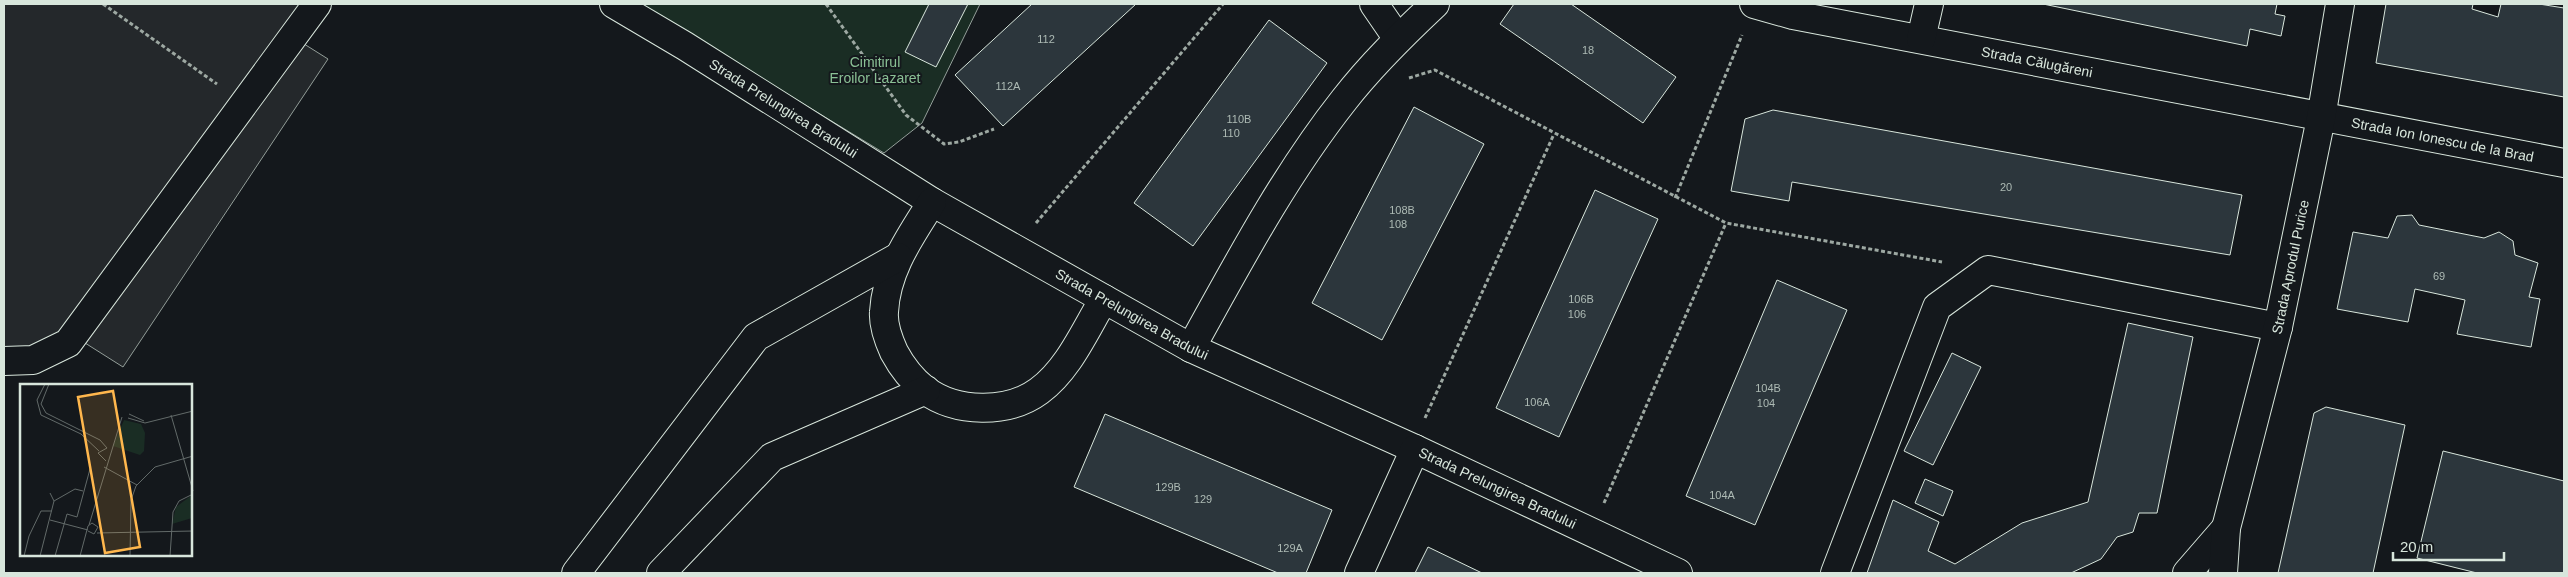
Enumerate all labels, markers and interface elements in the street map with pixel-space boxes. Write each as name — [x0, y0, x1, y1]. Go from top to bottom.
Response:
house number: 112 — [1037, 33, 1055, 45]
street label: Strada Călugăreni — [1980, 43, 2094, 80]
house number: 18 — [1582, 44, 1594, 56]
park label: Cimitirul Eroilor Lazaret — [829, 54, 921, 86]
street label: Strada Prelungirea Bradului — [706, 55, 861, 161]
house number: 112A — [996, 80, 1021, 92]
house number: 110B — [1227, 113, 1251, 125]
street label: Strada Ion Ionescu de la Brad — [2350, 114, 2535, 165]
house number: 110 — [1222, 127, 1240, 139]
house number: 20 — [2000, 181, 2012, 193]
street label: Strada Aprodul Purice — [2269, 198, 2312, 336]
house number: 108B — [1389, 204, 1415, 216]
house number: 108 — [1389, 218, 1407, 230]
street label: Strada Prelungirea Bradului — [1053, 265, 1211, 363]
house number: 69 — [2433, 270, 2445, 282]
house number: 106B — [1568, 293, 1594, 305]
house number: 106 — [1568, 308, 1586, 320]
house number: 104B — [1755, 382, 1781, 394]
inset map — [20, 384, 192, 557]
house number: 106A — [1524, 396, 1551, 408]
house number: 104 — [1757, 397, 1775, 409]
street label: Strada Prelungirea Bradului — [1416, 444, 1579, 532]
house number: 129B — [1155, 481, 1181, 493]
house number: 104A — [1709, 489, 1736, 501]
house number: 129 — [1194, 493, 1212, 505]
scale bar — [2393, 530, 2504, 562]
text: 20 m — [2400, 538, 2433, 555]
house number: 129A — [1277, 542, 1304, 554]

